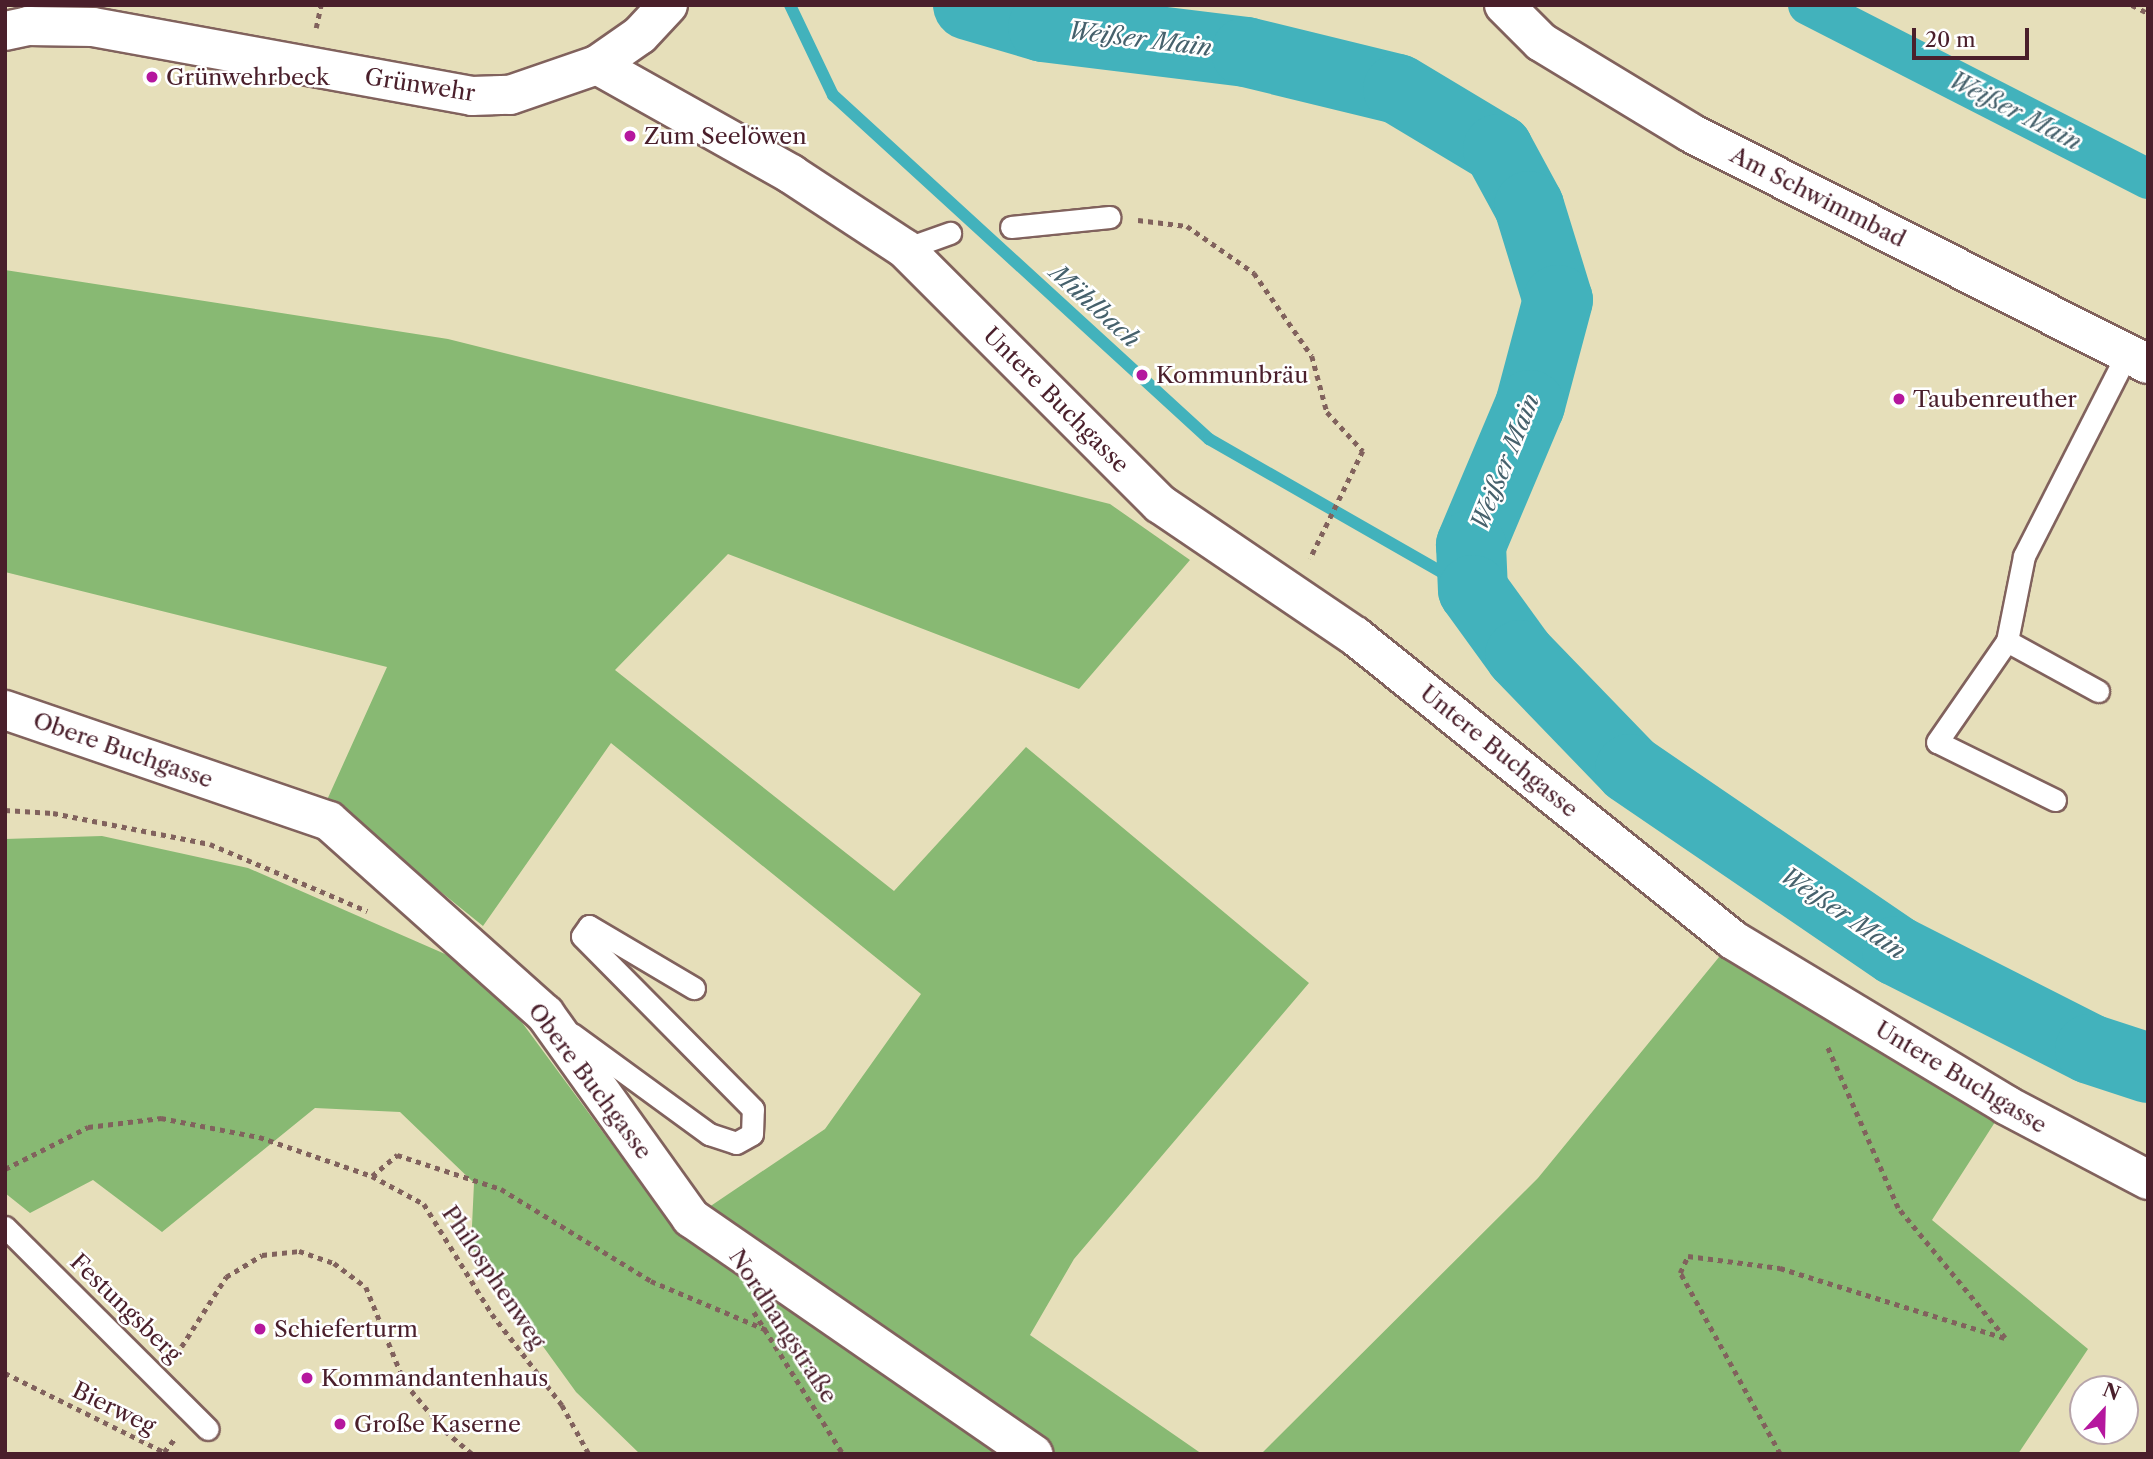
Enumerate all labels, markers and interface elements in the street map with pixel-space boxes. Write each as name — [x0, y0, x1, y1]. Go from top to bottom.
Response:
scale bar — [1915, 14, 2032, 58]
water label: Weißer Main — [1066, 16, 1214, 62]
text: 20 m — [1925, 27, 1976, 52]
place label: Grünwehrbeck — [166, 63, 329, 91]
street label: Grünwehr — [363, 63, 477, 107]
water label: Weißer Main — [1944, 65, 2086, 157]
marker: Grünwehrbeck — [144, 69, 160, 85]
place label: Zum Seelöwen — [644, 122, 807, 150]
marker: Zum Seelöwen — [622, 128, 638, 144]
street label: Am Schwimmbad — [1726, 141, 1910, 253]
water label: Mühlbach — [1044, 258, 1146, 354]
street label: Untere Buchgasse — [977, 321, 1135, 479]
place label: Kommunbräu — [1156, 361, 1308, 389]
marker: Kommunbräu — [1134, 367, 1150, 383]
place label: Taubenreuther — [1913, 385, 2077, 413]
water label: Weißer Main — [1465, 390, 1545, 534]
marker: Taubenreuther — [1891, 391, 1907, 407]
street label: Untere Buchgasse — [1415, 679, 1583, 823]
street label: Obere Buchgasse — [30, 706, 216, 794]
water label: Weißer Main — [1775, 861, 1911, 965]
street label: Obere Buchgasse — [522, 998, 658, 1164]
street label: Untere Buchgasse — [1870, 1015, 2052, 1139]
street label: Philosphenweg — [436, 1200, 552, 1354]
street label: Nordhangstraße — [723, 1244, 843, 1408]
street label: Festungsberg — [65, 1248, 187, 1368]
place label: Schieferturm — [274, 1315, 418, 1343]
marker: Schieferturm — [252, 1321, 268, 1337]
place label: Kommandantenhaus — [321, 1364, 548, 1392]
marker: Kommandantenhaus — [299, 1370, 315, 1386]
north arrow — [2069, 1375, 2139, 1445]
street label: Bierweg — [68, 1376, 160, 1440]
text: N — [2099, 1378, 2123, 1406]
place label: Große Kaserne — [354, 1410, 521, 1438]
marker: Große Kaserne — [332, 1416, 348, 1432]

